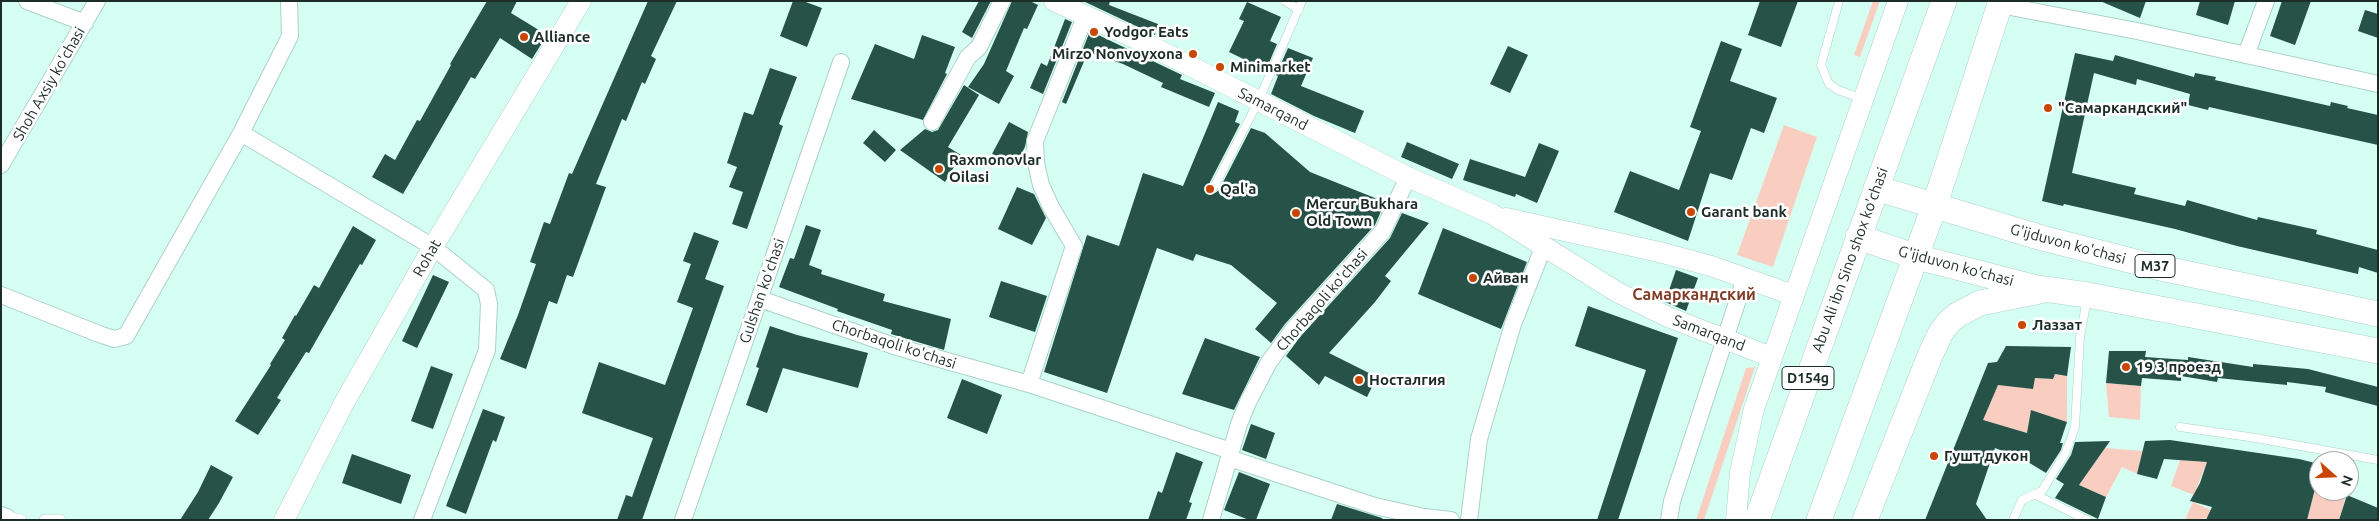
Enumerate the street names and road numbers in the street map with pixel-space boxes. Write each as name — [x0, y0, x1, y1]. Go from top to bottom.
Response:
street label: Shoh Axsiy ko'chasi — [9, 24, 89, 144]
street label: Samarqand — [1235, 84, 1311, 134]
street label: Abu Ali ibn Sino shox ko'chasi — [1808, 165, 1892, 355]
street label: G'ijduvon ko'chasi — [2008, 220, 2128, 268]
street label: Rohat — [409, 236, 445, 280]
street label: Gulshan ko'chasi — [736, 236, 788, 346]
street label: G'ijduvon ko‘chasi — [1896, 242, 2016, 290]
street label: Chorbaqoli ko'chasi — [1273, 245, 1371, 355]
road number: M37 — [2135, 255, 2175, 278]
street label: Samarqand — [1670, 311, 1748, 355]
street label: Chorbaqoli ko'chasi — [829, 315, 959, 373]
road number: D154g — [1782, 366, 1834, 389]

